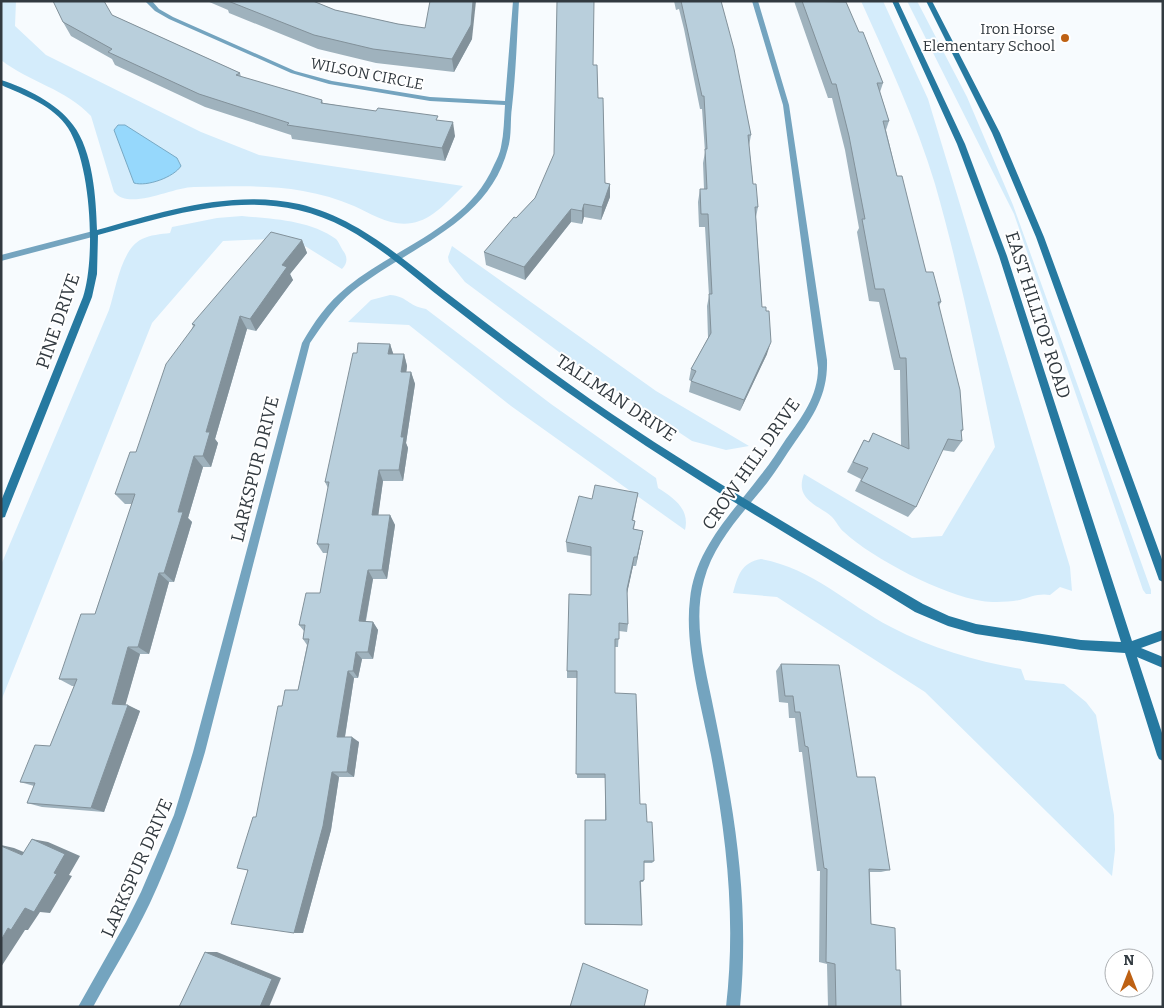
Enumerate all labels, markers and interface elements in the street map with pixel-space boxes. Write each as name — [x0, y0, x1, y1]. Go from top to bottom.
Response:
place label: Iron Horse Elementary School — [923, 20, 1055, 55]
marker: Iron Horse Elementary School — [1059, 32, 1071, 44]
street label: WILSON CIRCLE — [309, 54, 425, 94]
street label: EAST HILLTOP ROAD — [1001, 229, 1075, 401]
street label: PINE DRIVE — [31, 270, 85, 372]
street label: TALLMAN DRIVE — [552, 350, 680, 446]
street label: LARKSPUR DRIVE — [226, 394, 284, 544]
street label: CROW HILL DRIVE — [697, 394, 805, 534]
street label: LARKSPUR DRIVE — [97, 795, 177, 941]
north arrow — [1104, 948, 1154, 998]
text: N — [1124, 952, 1135, 969]

